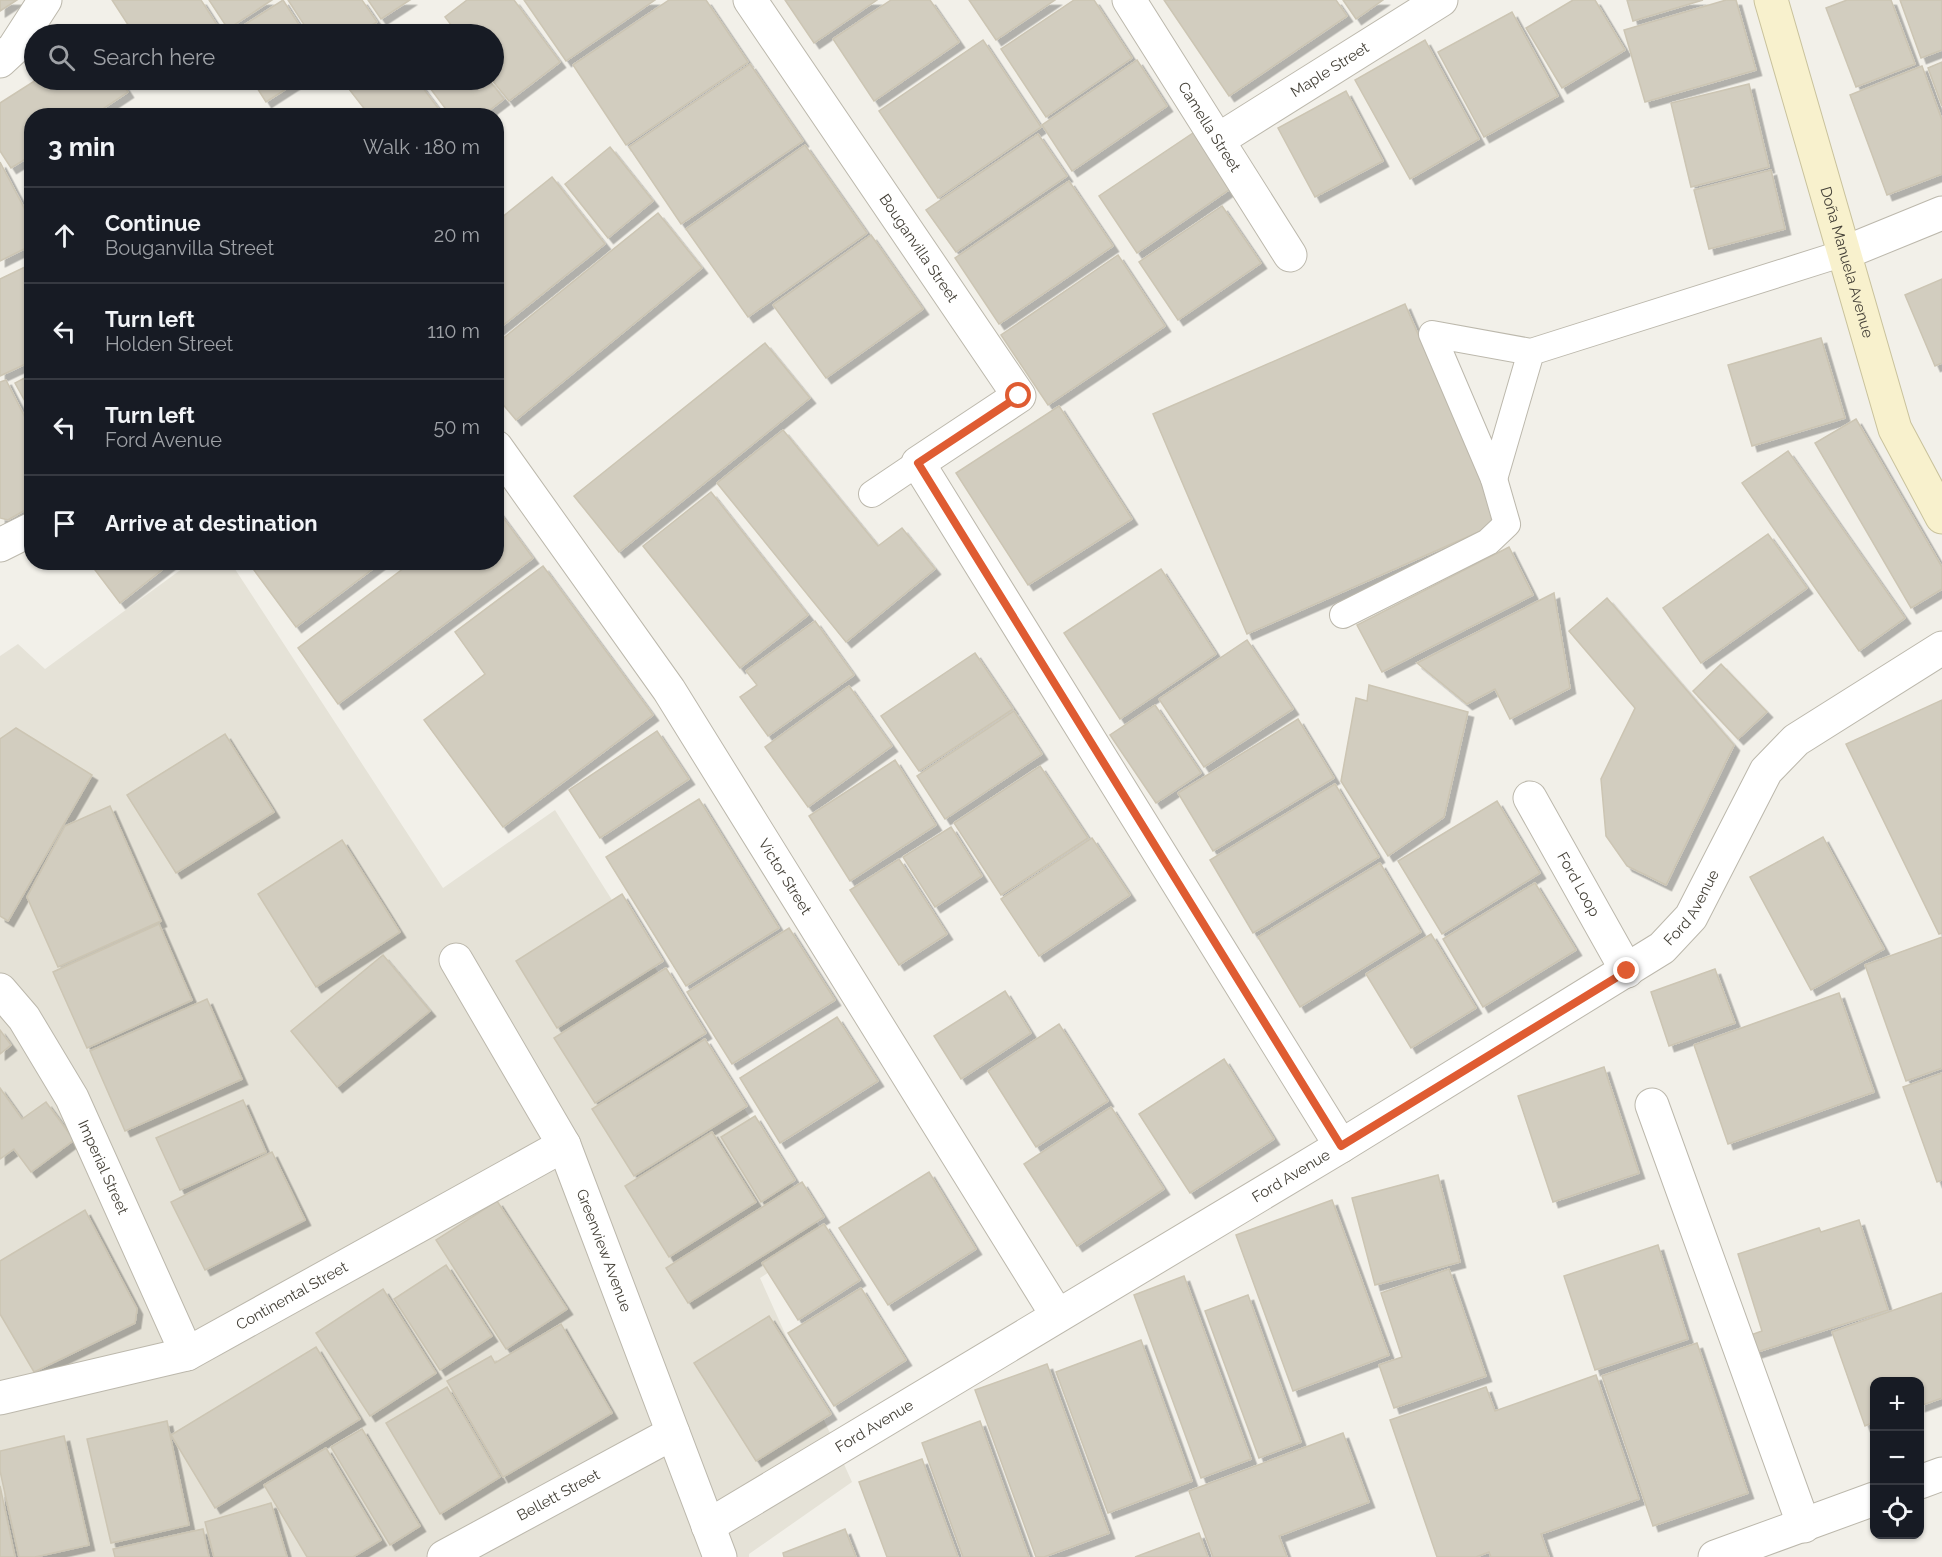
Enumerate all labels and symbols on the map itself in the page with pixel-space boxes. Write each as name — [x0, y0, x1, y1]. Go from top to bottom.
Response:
street label: Maple Street — [1287, 39, 1372, 101]
street label: Camella Street — [1174, 79, 1244, 175]
street label: Doña Manuela Avenue — [1816, 185, 1877, 340]
street label: Bouganvilla Street — [875, 191, 962, 306]
route start — [1005, 382, 1031, 408]
street label: Victor Street — [755, 835, 815, 918]
street label: Ford Loop — [1553, 849, 1604, 920]
street label: Ford Avenue — [1660, 866, 1723, 949]
route end — [1613, 957, 1639, 983]
street label: Imperial Street — [74, 1117, 132, 1217]
street label: Ford Avenue — [1249, 1146, 1333, 1206]
street label: Greenview Avenue — [573, 1187, 635, 1314]
street label: Continental Street — [233, 1258, 351, 1334]
street label: Ford Avenue — [832, 1396, 917, 1456]
street label: Bellett Street — [514, 1465, 603, 1525]

